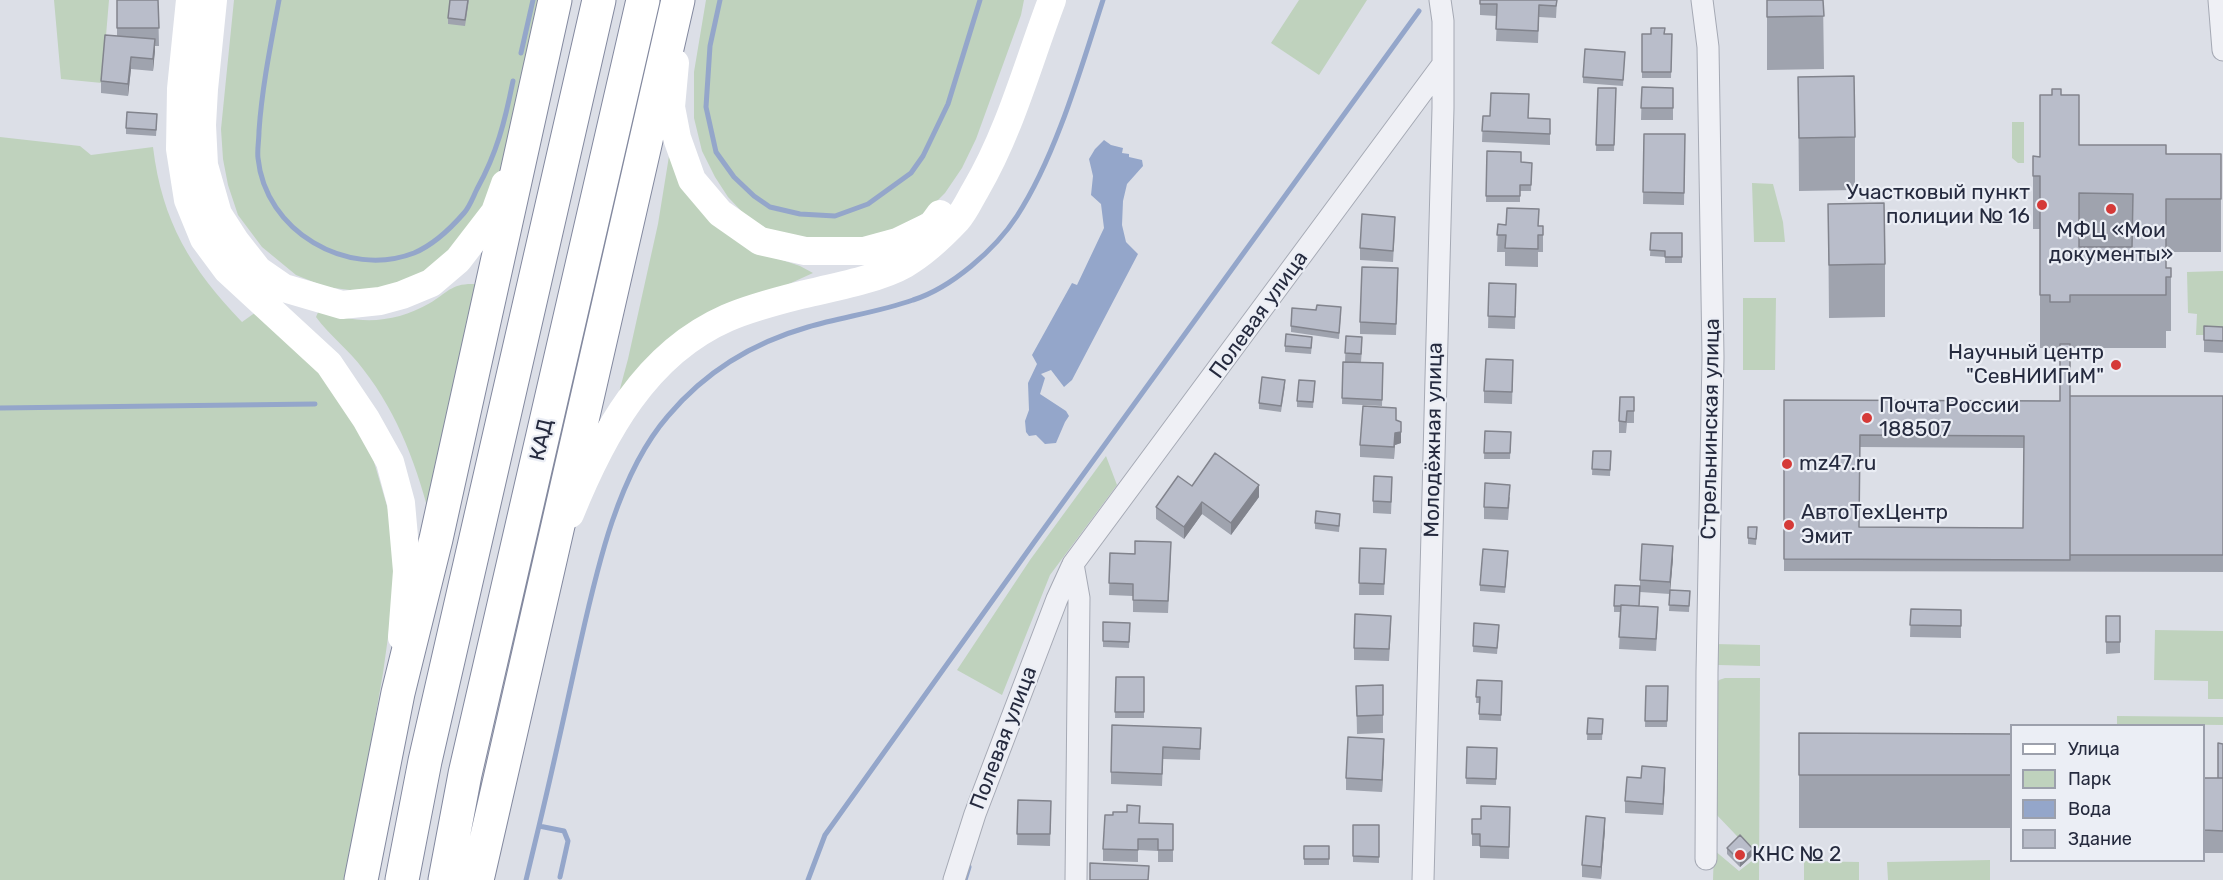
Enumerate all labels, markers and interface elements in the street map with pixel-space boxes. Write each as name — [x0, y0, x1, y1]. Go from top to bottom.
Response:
place label: Участковый пункт полиции № 16 — [1846, 180, 2030, 230]
marker: Участковый пункт полиции № 16 — [2035, 198, 2049, 212]
marker: МФЦ «Мои документы» — [2104, 202, 2118, 216]
place label: МФЦ «Мои документы» — [2049, 218, 2173, 268]
street label: Полевая улица — [1204, 246, 1314, 384]
street label: Стрельнинская улица — [1696, 318, 1726, 540]
place label: Научный центр "СевНИИГиМ" — [1948, 340, 2104, 390]
street label: Молодёжная улица — [1420, 342, 1448, 538]
marker: Научный центр "СевНИИГиМ" — [2109, 358, 2123, 372]
place label: Почта России 188507 — [1879, 393, 2019, 443]
marker: Почта России 188507 — [1860, 411, 1874, 425]
street label: КАД — [525, 417, 559, 463]
place label: mz47.ru — [1799, 451, 1876, 477]
marker: mz47.ru — [1780, 457, 1794, 471]
place label: АвтоТехЦентр Эмит — [1801, 500, 1948, 550]
marker: АвтоТехЦентр Эмит — [1782, 518, 1796, 532]
street label: Полевая улица — [965, 663, 1043, 813]
legend — [2010, 724, 2205, 862]
text: Улица — [2068, 738, 2120, 760]
text: Парк — [2068, 768, 2111, 790]
text: Вода — [2068, 798, 2111, 820]
text: Здание — [2068, 828, 2132, 850]
place label: КНС № 2 — [1752, 842, 1841, 868]
marker: КНС № 2 — [1733, 848, 1747, 862]

